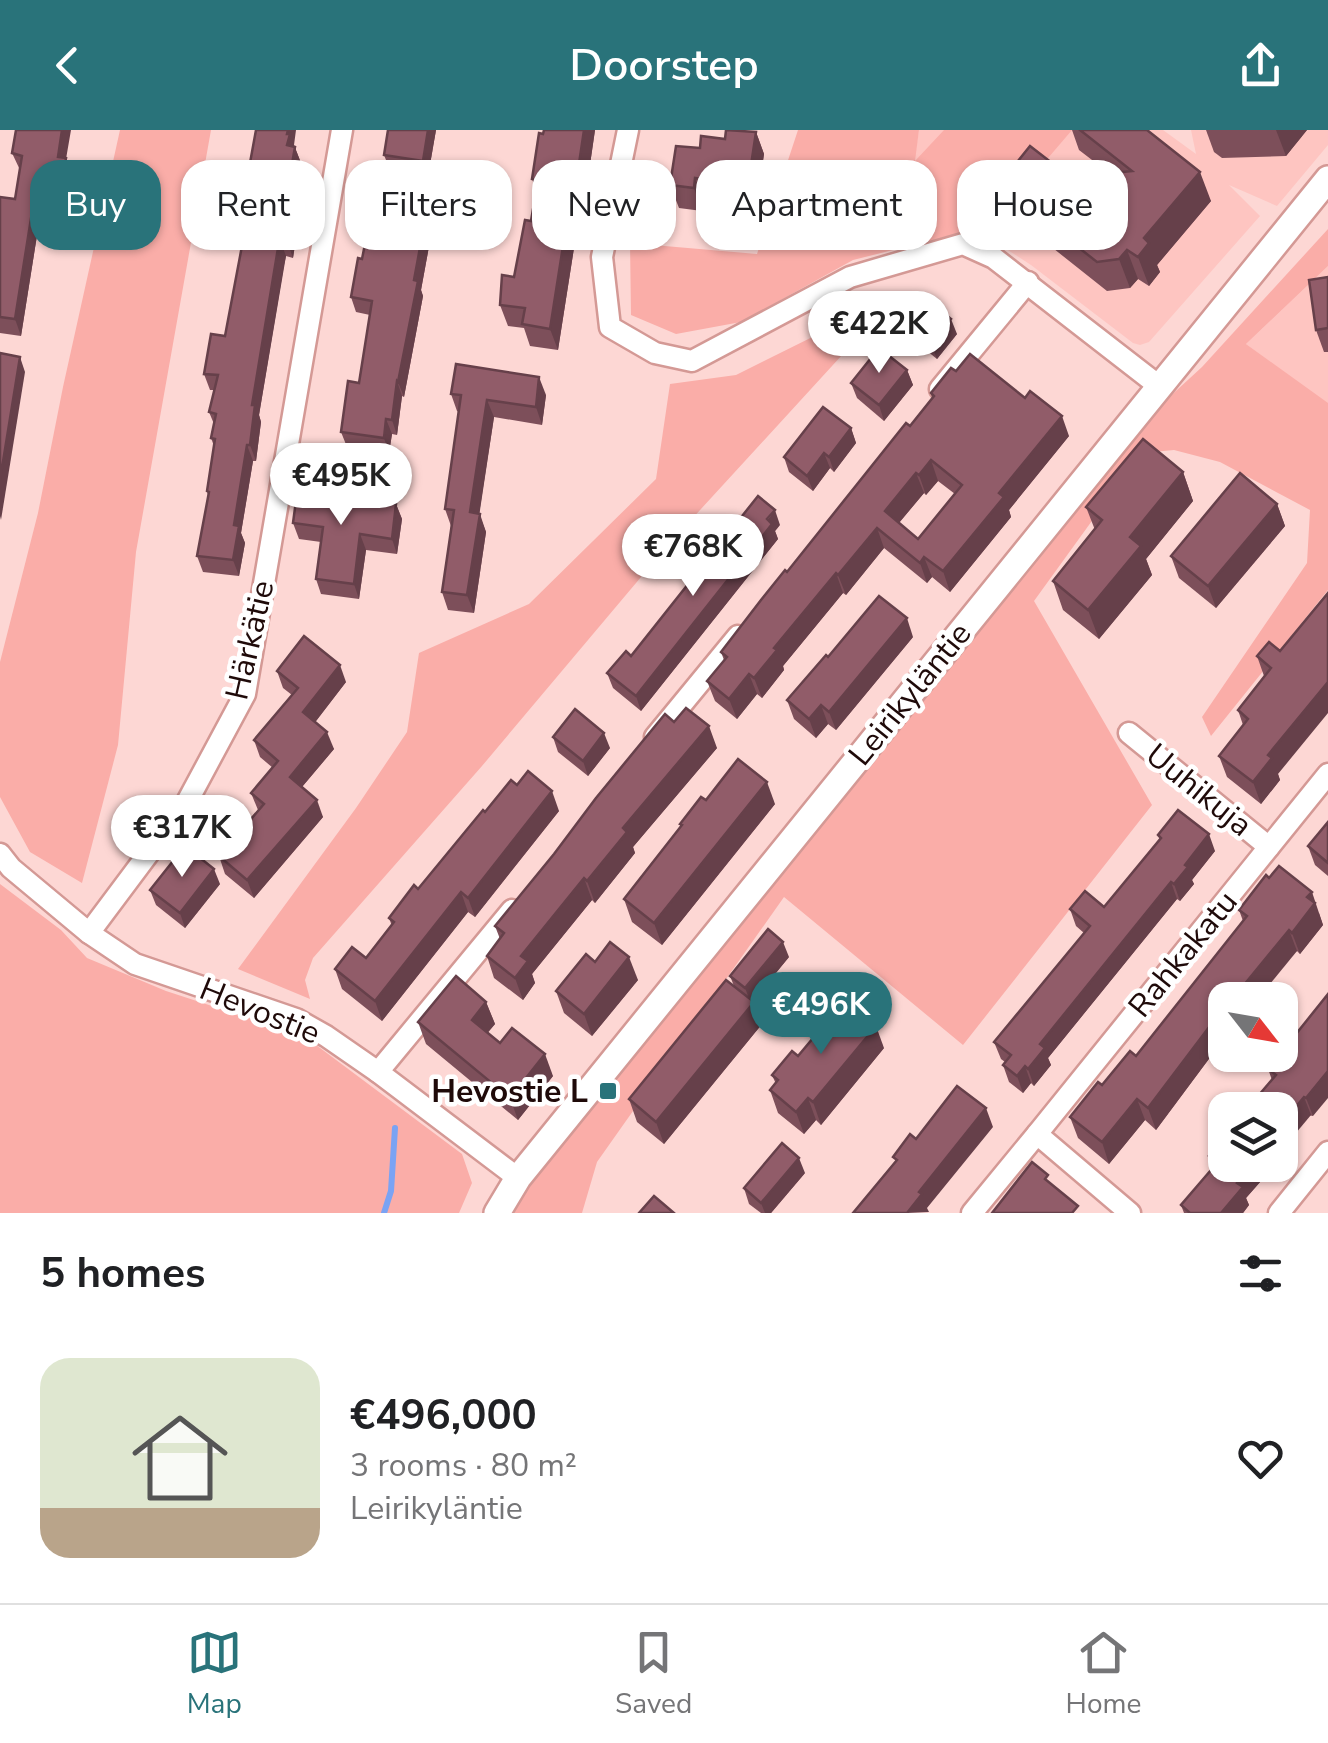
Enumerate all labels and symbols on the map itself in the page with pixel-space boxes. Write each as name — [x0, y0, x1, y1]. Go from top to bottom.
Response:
pin: €422K — [809, 291, 949, 376]
pin: €495K — [271, 443, 411, 528]
pin: €768K — [623, 514, 763, 599]
street label: Härkätie — [215, 576, 285, 704]
street label: Leirikyläntie — [839, 613, 981, 775]
street label: Uuhikuja — [1137, 734, 1261, 846]
pin: €317K — [112, 795, 252, 880]
street label: Rahkakatu — [1119, 882, 1247, 1026]
street label: Hevostie — [193, 967, 327, 1055]
pin: €496K — [751, 972, 891, 1057]
north arrow — [1208, 982, 1298, 1072]
place label: Hevostie L — [431, 1070, 588, 1113]
marker: Hevostie L — [597, 1080, 619, 1102]

